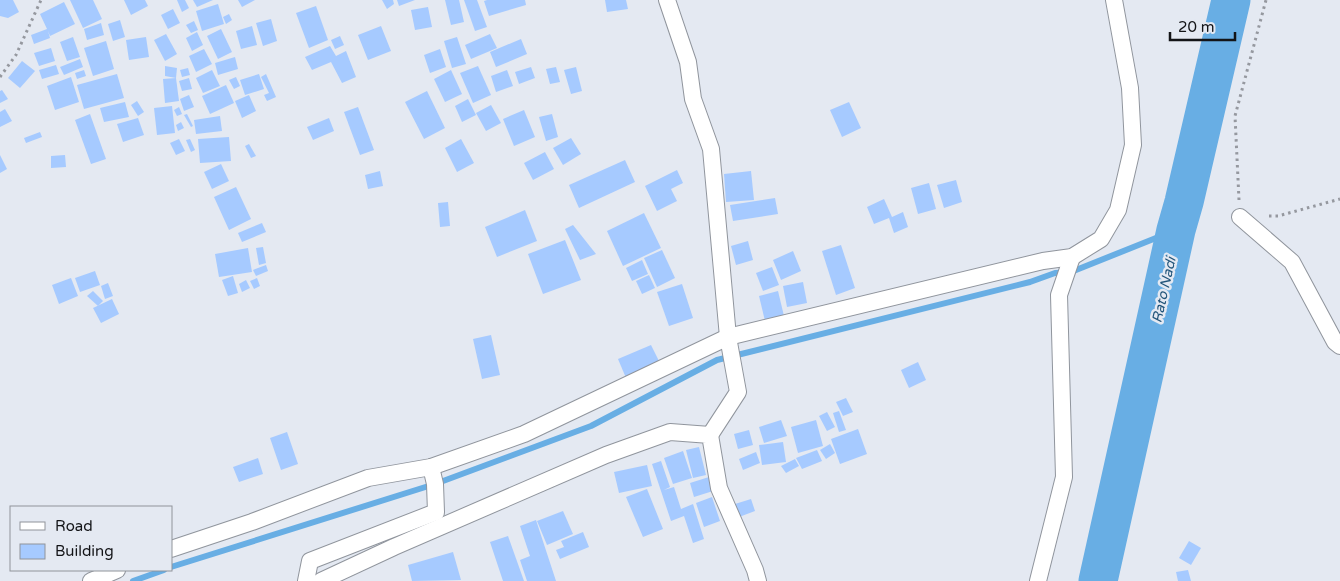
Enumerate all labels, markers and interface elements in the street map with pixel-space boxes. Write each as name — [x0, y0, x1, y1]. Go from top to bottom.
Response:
scale bar — [1170, 10, 1235, 42]
text: 20 m — [1178, 18, 1215, 36]
water label: Rato Nadi — [1148, 254, 1180, 324]
legend — [10, 506, 172, 571]
text: Road — [55, 517, 93, 535]
text: Building — [55, 542, 114, 560]

